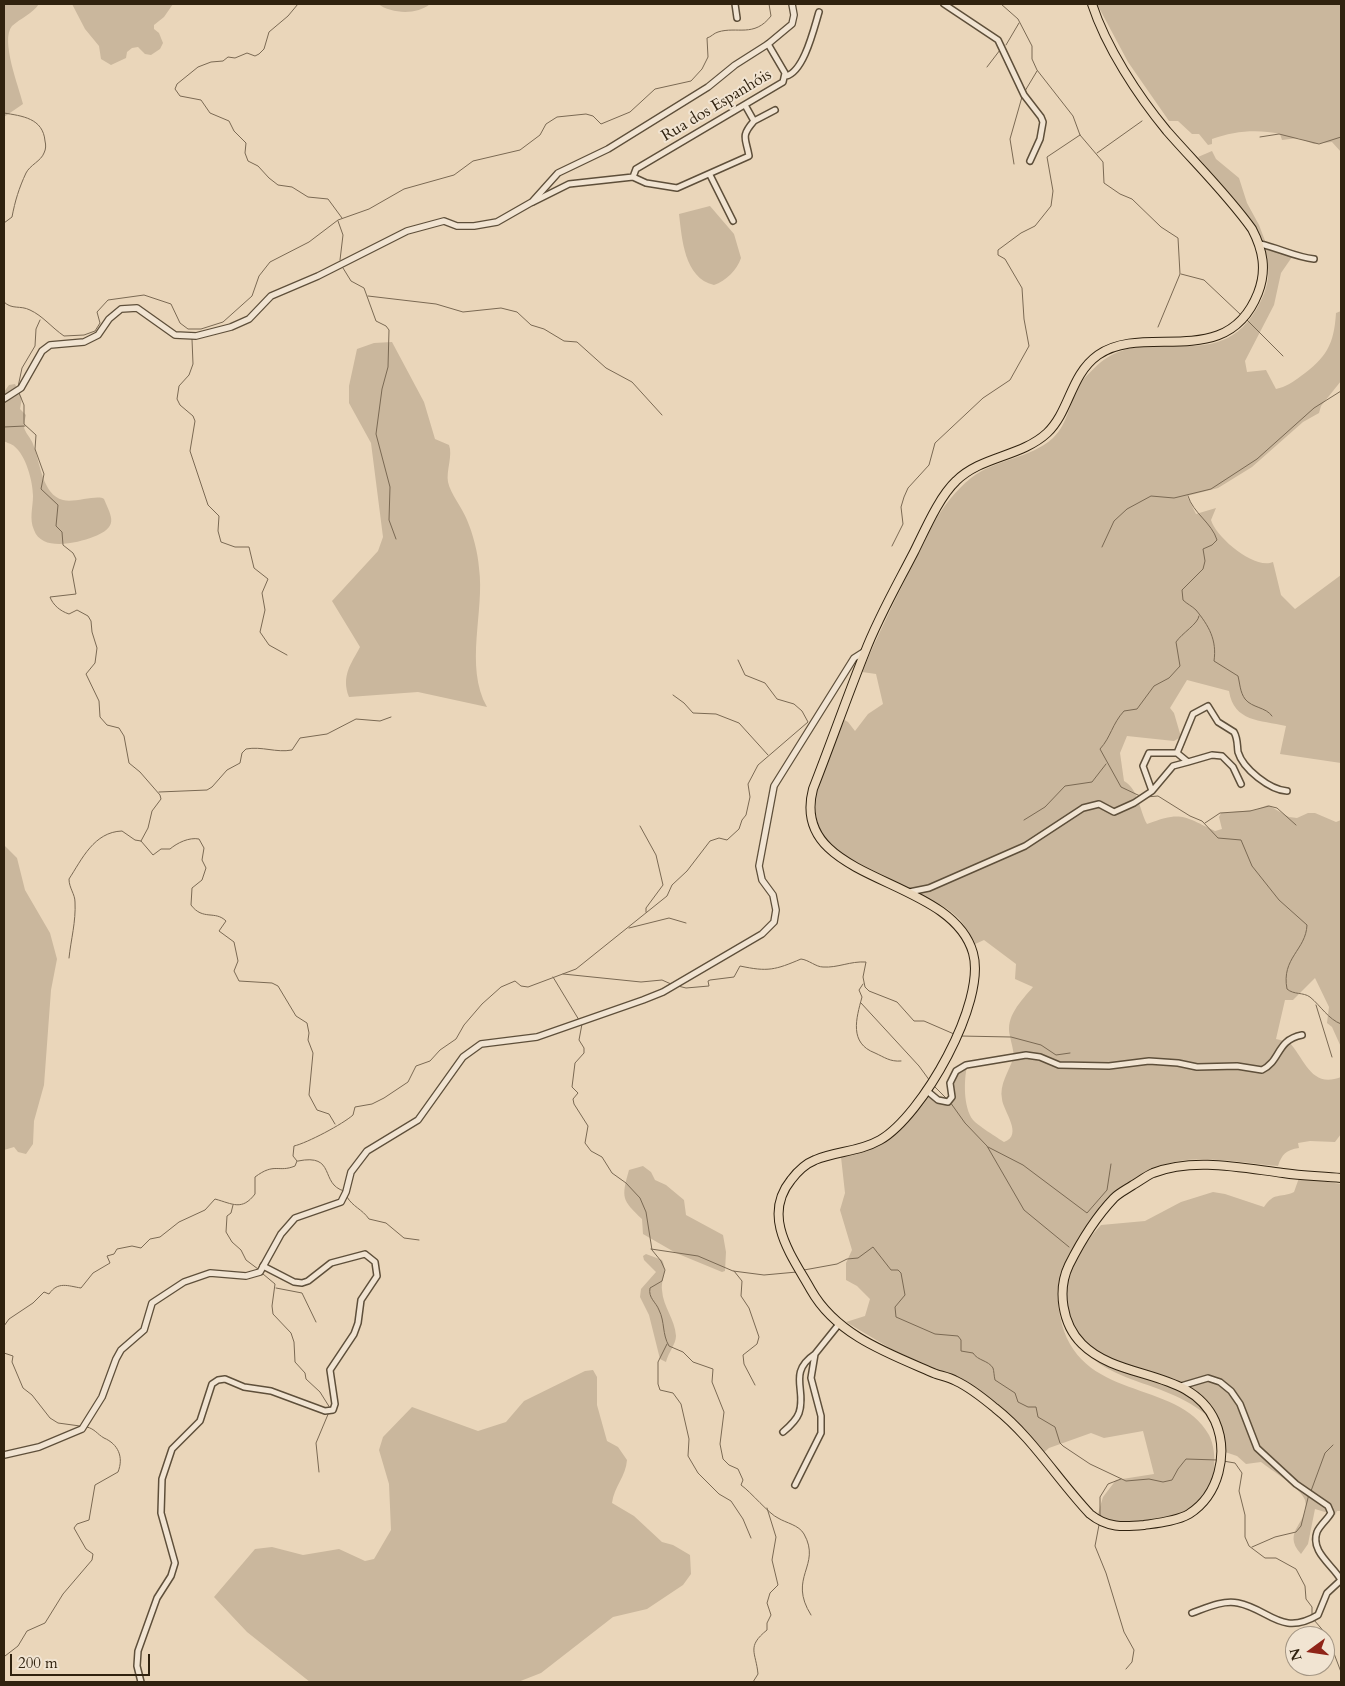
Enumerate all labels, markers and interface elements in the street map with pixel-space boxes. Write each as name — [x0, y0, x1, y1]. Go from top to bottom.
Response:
street label: Rua dos Espanhóis — [659, 66, 775, 146]
north arrow — [1285, 1626, 1335, 1676]
scale bar — [12, 1644, 152, 1676]
text: N — [1285, 1646, 1307, 1663]
text: 200 m — [18, 1653, 58, 1673]

